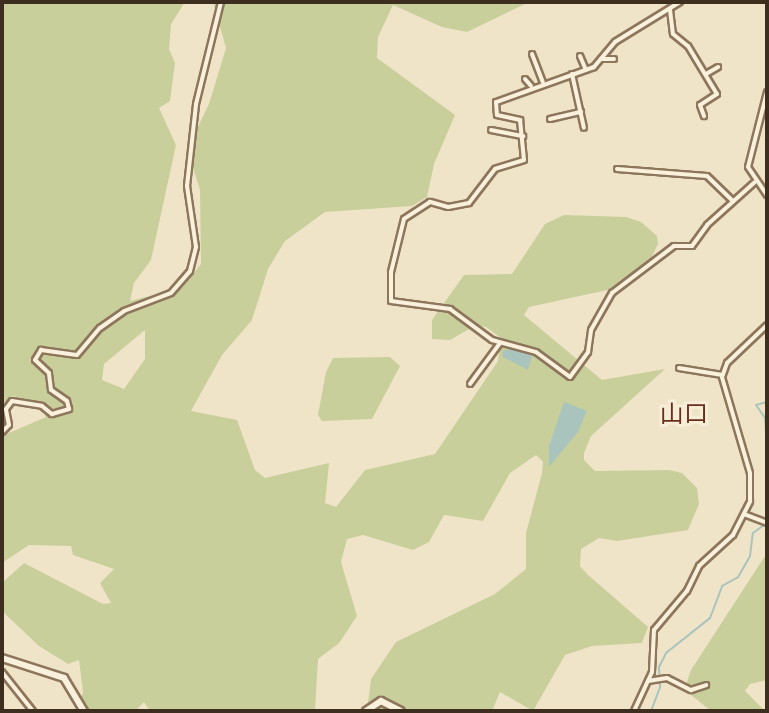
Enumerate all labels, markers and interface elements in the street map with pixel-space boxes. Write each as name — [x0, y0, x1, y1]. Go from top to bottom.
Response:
district label: 山口 — [660, 401, 708, 429]

